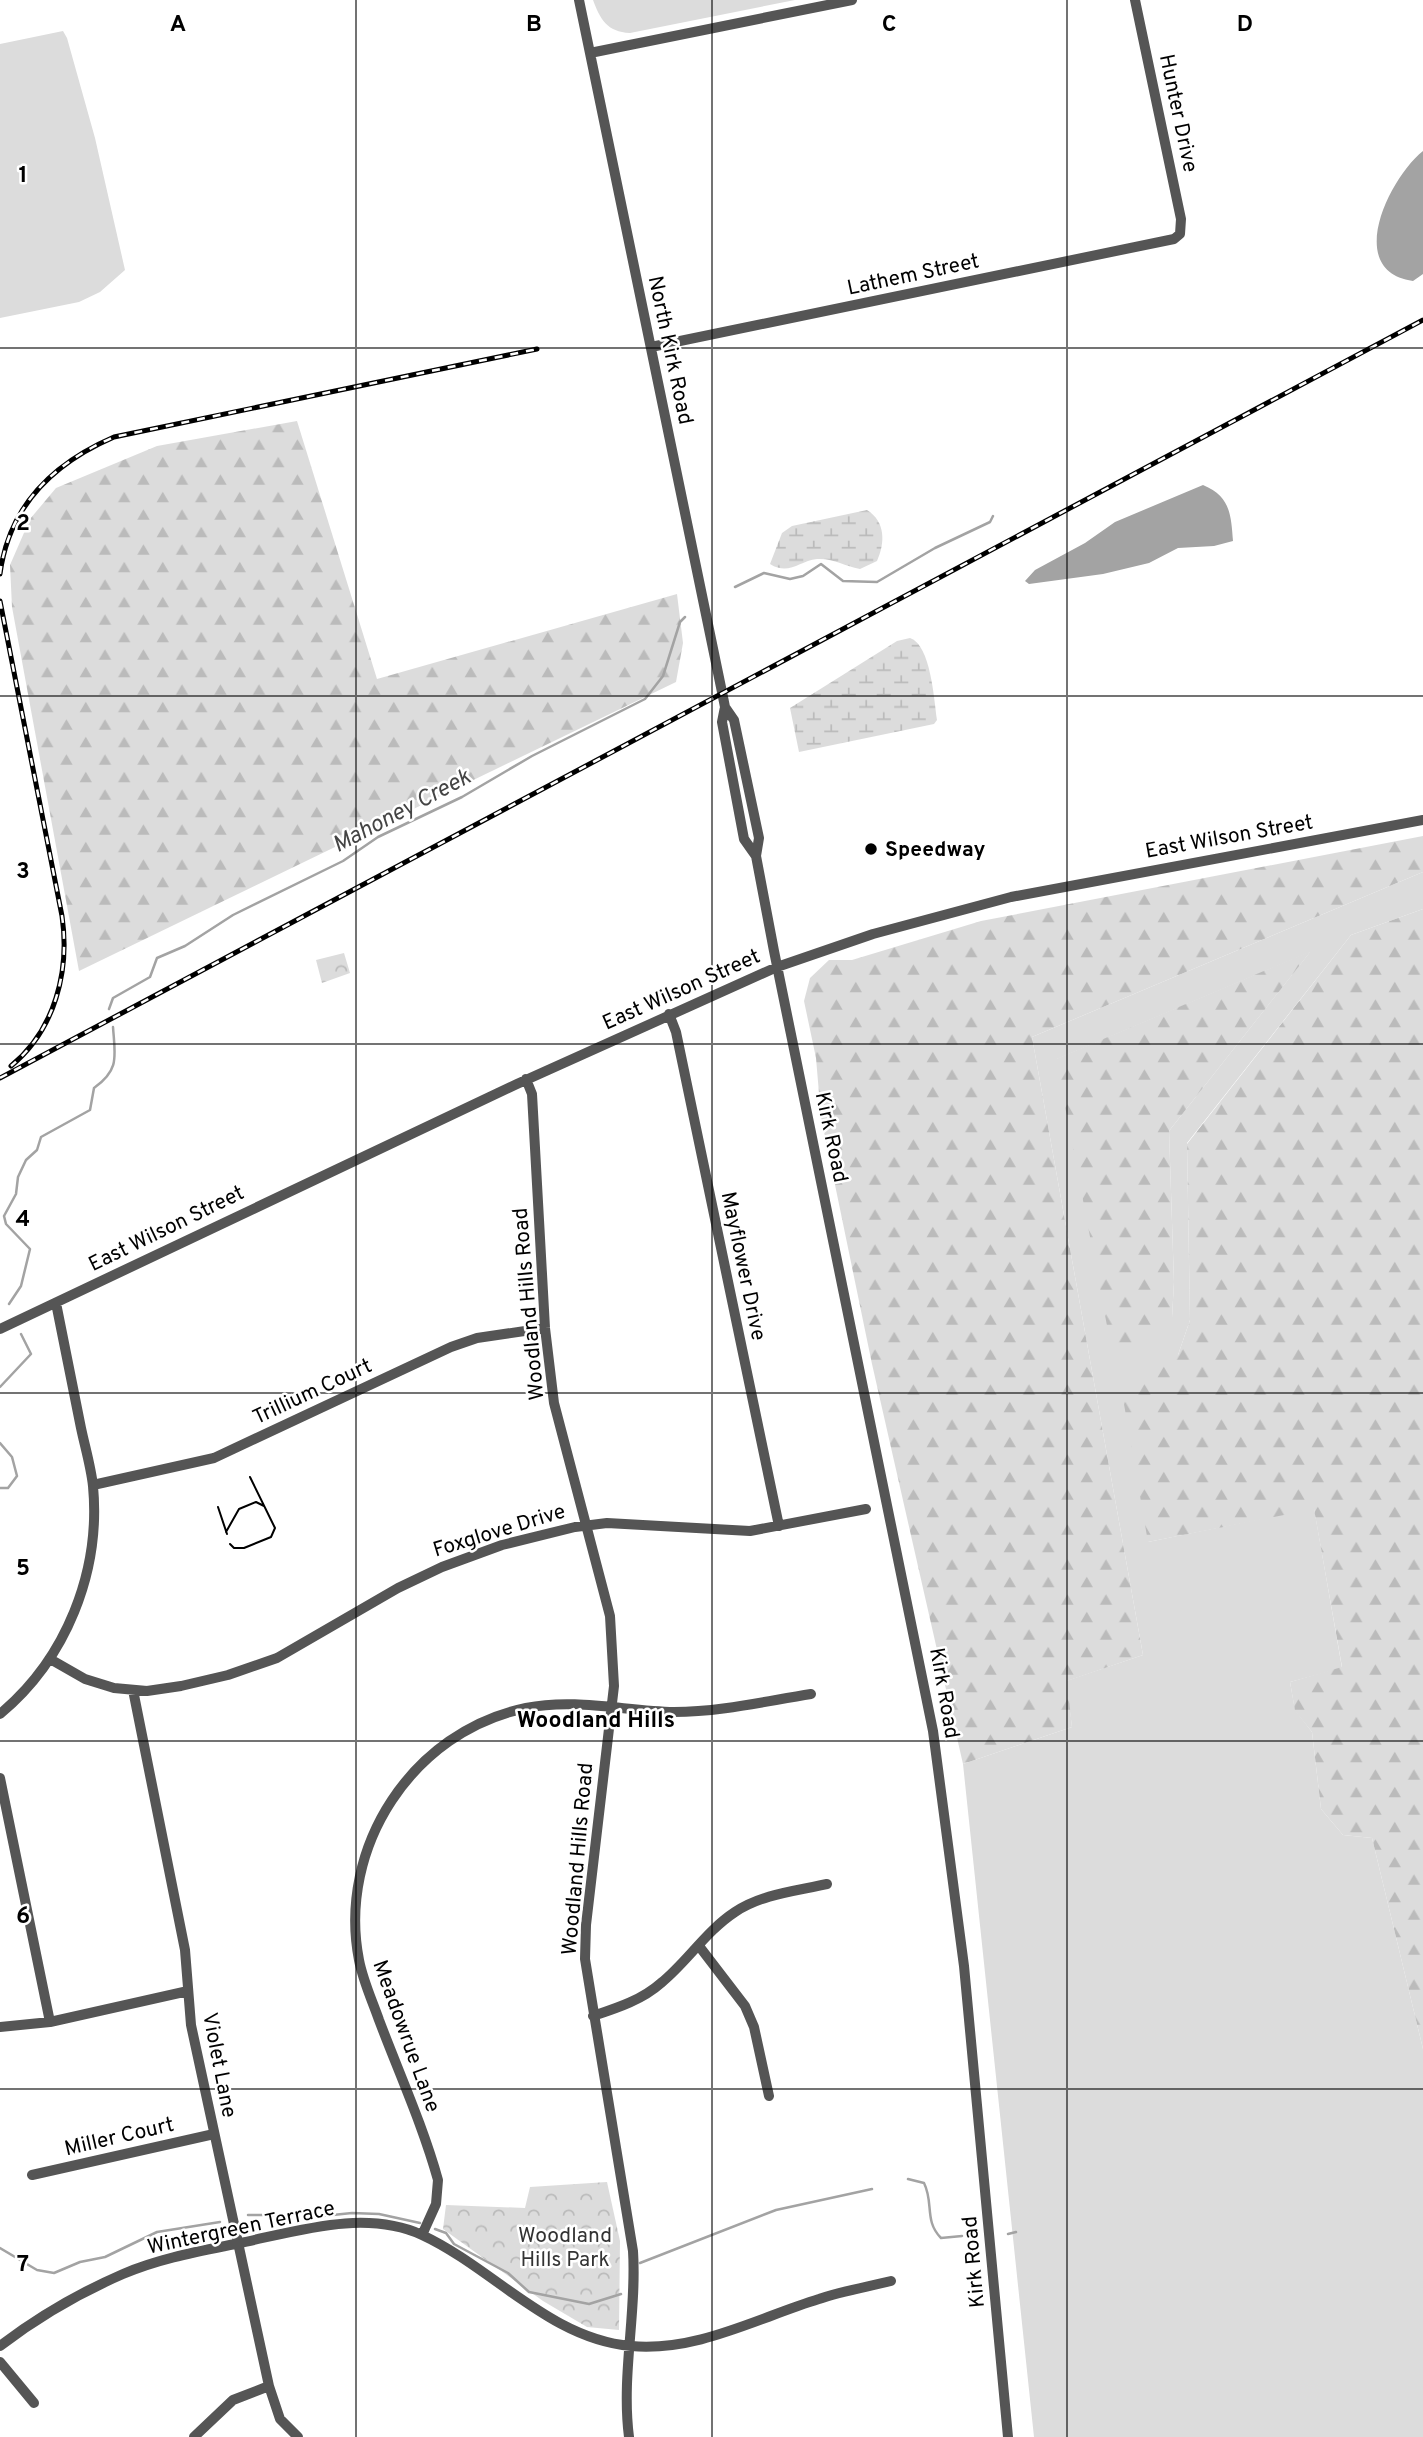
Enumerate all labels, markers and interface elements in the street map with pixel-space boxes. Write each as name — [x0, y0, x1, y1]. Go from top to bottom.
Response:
text: A — [170, 11, 186, 40]
text: B — [526, 11, 542, 40]
text: C — [882, 11, 896, 40]
text: D — [1237, 11, 1253, 40]
street label: Hunter Drive — [1152, 52, 1203, 175]
text: 1 — [18, 162, 28, 191]
street label: Lathem Street — [845, 248, 982, 303]
street label: North Kirk Road — [641, 274, 698, 427]
text: 2 — [16, 510, 30, 539]
water label: Mahoney Creek — [328, 763, 477, 861]
street label: East Wilson Street — [1143, 809, 1315, 866]
place label: Speedway — [885, 837, 985, 864]
marker: Speedway — [863, 841, 879, 857]
text: 3 — [16, 858, 30, 887]
street label: East Wilson Street — [599, 943, 765, 1037]
street label: Kirk Road — [808, 1090, 853, 1185]
street label: East Wilson Street — [84, 1180, 249, 1279]
street label: Mayflower Drive — [714, 1189, 771, 1343]
text: 4 — [16, 1206, 30, 1235]
street label: Woodland Hills Road — [508, 1206, 551, 1401]
street label: Trillium Court — [249, 1353, 377, 1432]
street label: Foxglove Drive — [430, 1498, 569, 1564]
text: 5 — [16, 1555, 30, 1584]
street label: Kirk Road — [922, 1646, 965, 1741]
district label: Woodland Hills — [517, 1707, 675, 1736]
street label: Woodland Hills Road — [557, 1762, 600, 1957]
text: 6 — [16, 1903, 30, 1932]
street label: Meadowrue Lane — [366, 1957, 446, 2116]
street label: Violet Lane — [195, 2010, 242, 2120]
street label: Miller Court — [62, 2112, 177, 2163]
street label: Wintergreen Terrace — [145, 2195, 338, 2262]
street label: Kirk Road — [957, 2215, 992, 2309]
park label: Woodland Hills Park — [518, 2223, 612, 2274]
text: 7 — [17, 2251, 29, 2280]

